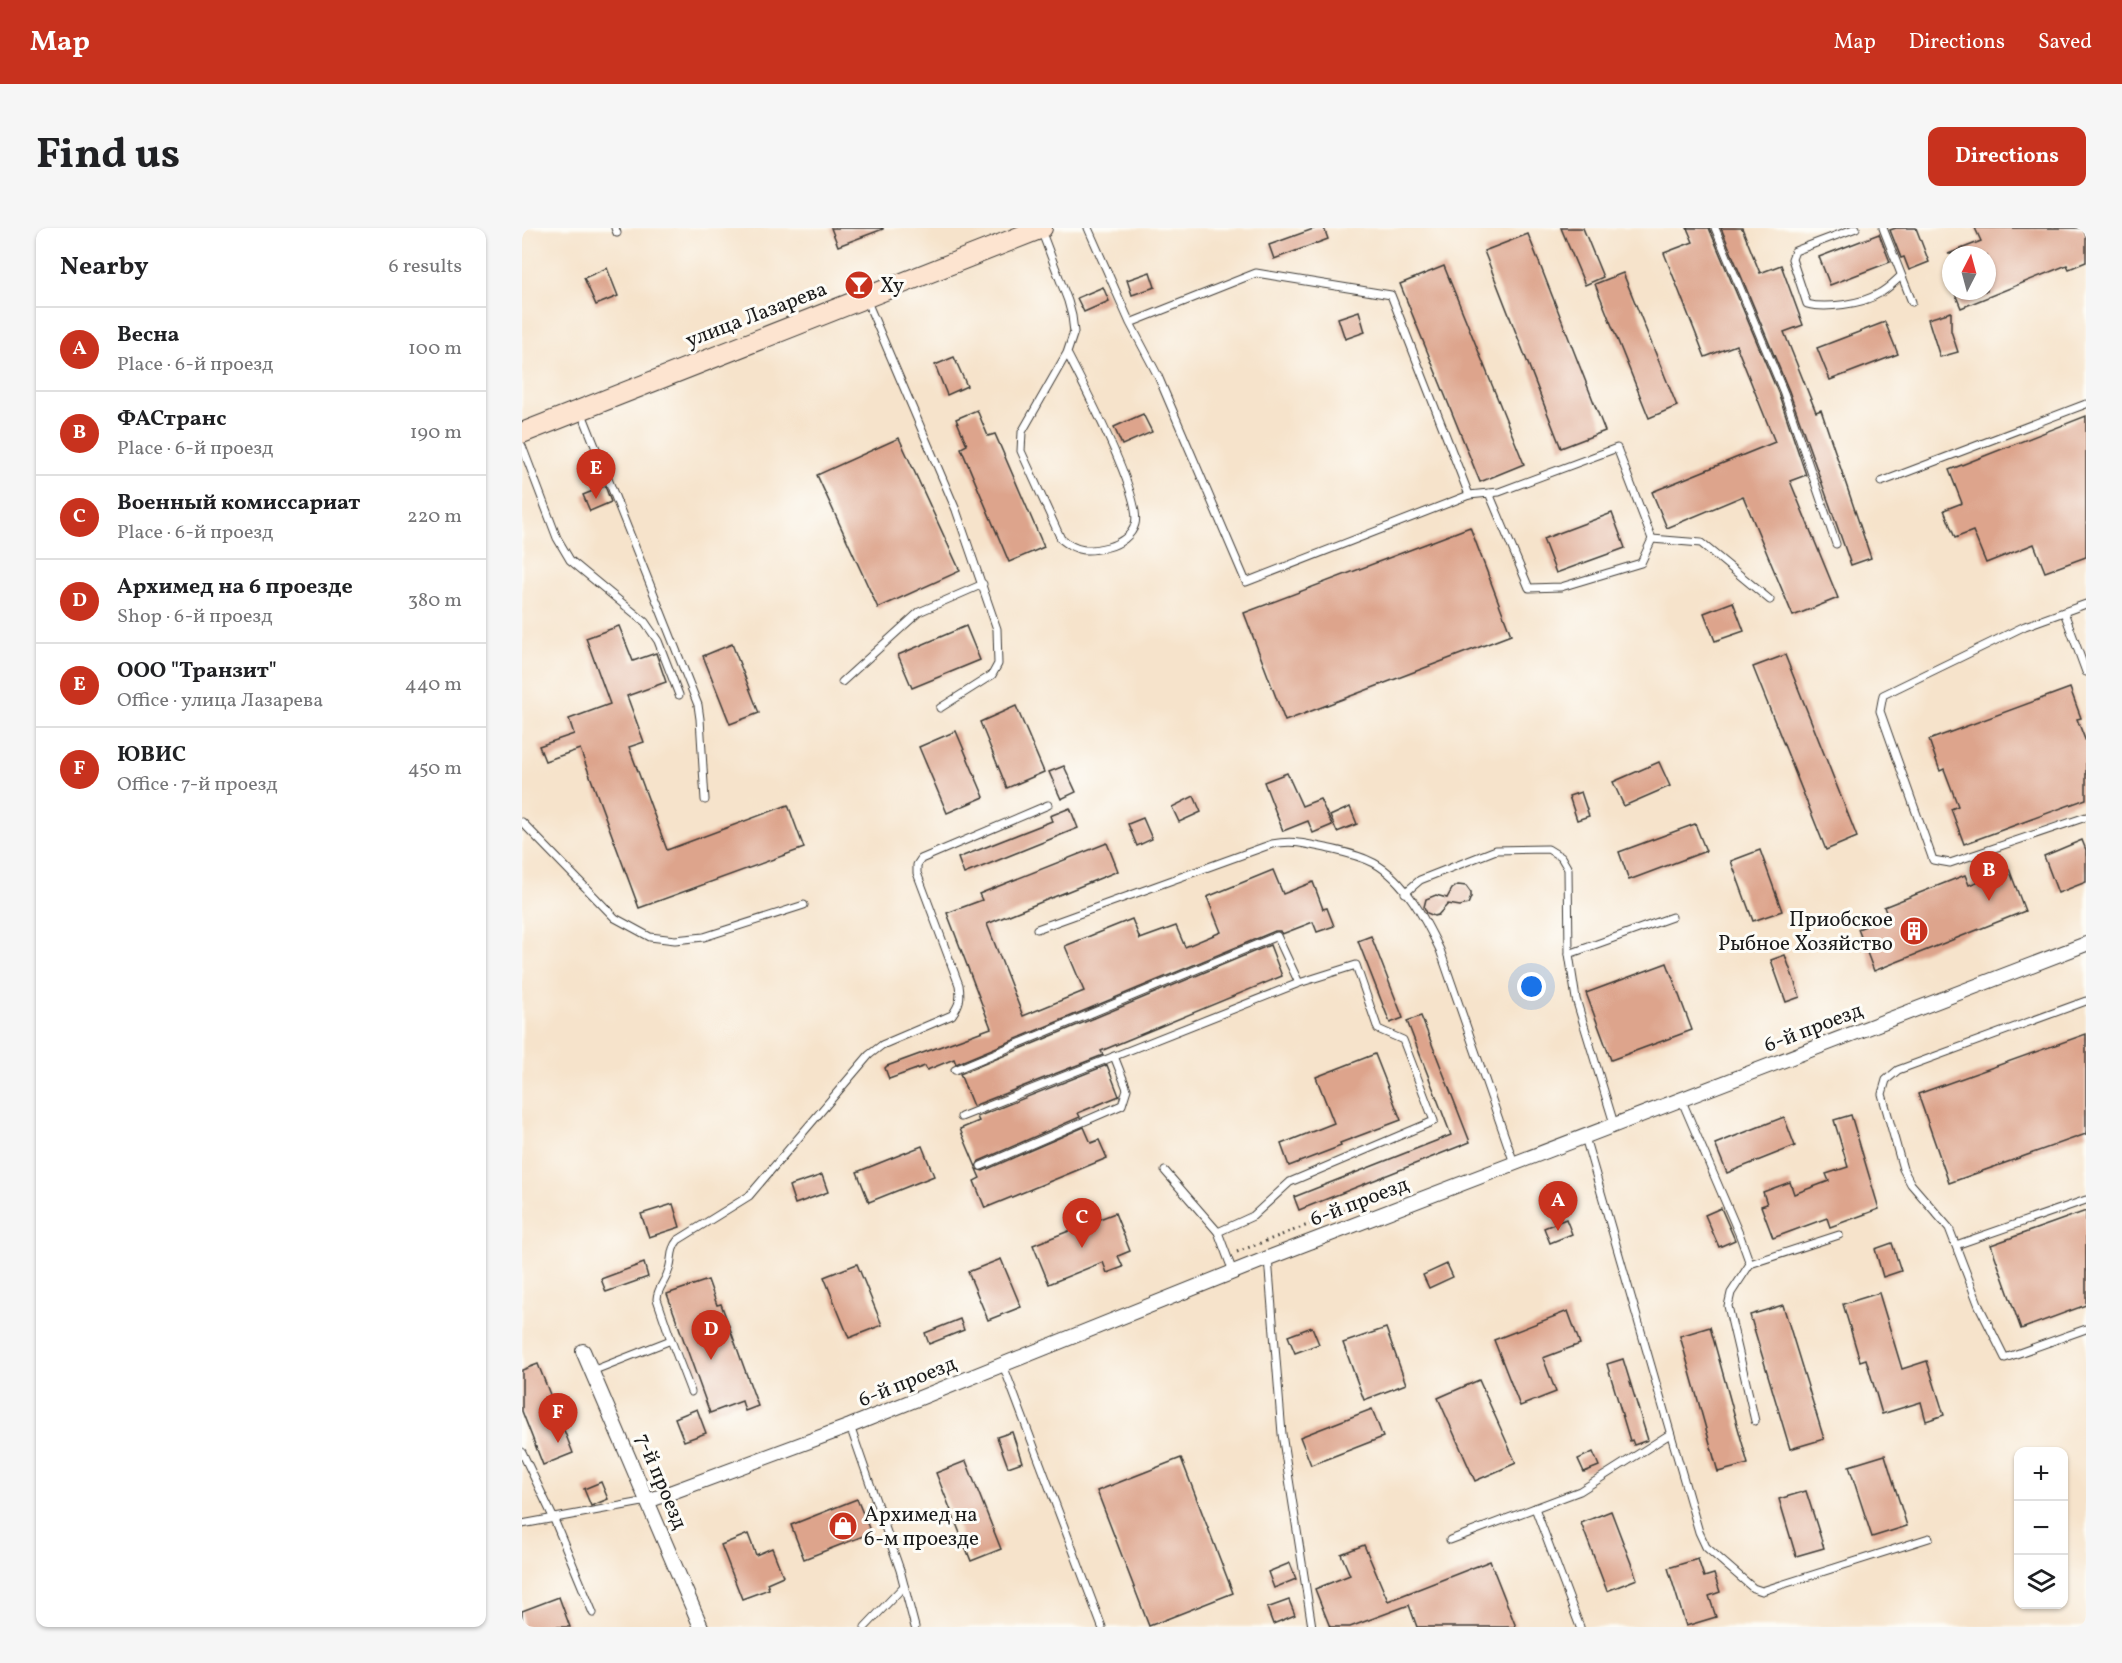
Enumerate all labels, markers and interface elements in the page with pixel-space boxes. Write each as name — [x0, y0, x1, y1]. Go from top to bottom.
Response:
text: Map — [30, 23, 90, 62]
text: Map — [1834, 28, 1876, 57]
text: Directions — [1909, 28, 2005, 57]
text: Saved — [2038, 28, 2092, 57]
text: Find us — [36, 127, 180, 186]
button: Directions — [1928, 127, 2086, 186]
north arrow — [1942, 246, 1996, 300]
text: Nearby — [60, 249, 149, 285]
text: 6 results — [389, 253, 462, 281]
bar icon: Xy — [843, 269, 875, 301]
place label: Xy — [880, 272, 905, 301]
street label: улица Лазарева — [682, 275, 831, 356]
text: Весна — [117, 320, 180, 351]
text: A — [72, 335, 87, 363]
text: 100 m — [408, 335, 462, 363]
text: Place · 6-й проезд — [117, 351, 273, 379]
text: ФАСтранс — [117, 404, 226, 435]
text: B — [73, 419, 86, 447]
text: 190 m — [410, 419, 462, 447]
text: Place · 6-й проезд — [117, 435, 273, 463]
pin: E — [576, 450, 616, 499]
text: Военный комиссариат — [117, 488, 360, 519]
text: C — [73, 503, 86, 531]
text: 220 m — [407, 503, 462, 531]
text: Place · 6-й проезд — [117, 519, 273, 547]
text: Архимед на 6 проезде — [117, 572, 353, 603]
text: D — [72, 587, 87, 615]
text: 380 m — [408, 587, 462, 615]
text: Shop · 6-й проезд — [117, 603, 272, 631]
text: ООО "Транзит" — [117, 656, 277, 687]
text: E — [73, 671, 86, 699]
text: 440 m — [405, 671, 462, 699]
text: Office · улица Лазарева — [117, 687, 323, 715]
text: ЮВИС — [117, 740, 186, 771]
text: F — [74, 755, 85, 783]
text: 450 m — [408, 755, 462, 783]
text: Office · 7-й проезд — [117, 771, 278, 799]
pin: B — [1970, 852, 2008, 901]
place label: Приобское Рыбное Хозяйство — [1718, 906, 1893, 959]
building icon: Приобское Рыбное Хозяйство — [1898, 915, 1930, 947]
your location — [1517, 972, 1546, 1001]
street label: 6-й проезд — [1760, 996, 1867, 1060]
street label: 6-й проезд — [1306, 1170, 1413, 1234]
pin: A — [1538, 1182, 1578, 1231]
pin: C — [1062, 1198, 1102, 1248]
pin: D — [692, 1310, 730, 1360]
street label: 6-й проезд — [854, 1350, 961, 1415]
pin: F — [538, 1394, 578, 1443]
street label: 7-й проезд — [627, 1429, 694, 1534]
map controls — [2014, 1447, 2068, 1609]
button: + — [2014, 1447, 2068, 1501]
place label: Архимед на 6-м проезде — [864, 1501, 979, 1554]
button: − — [2014, 1501, 2068, 1555]
shop icon: Архимед на 6-м проезде — [827, 1510, 859, 1542]
button: layers — [2014, 1555, 2068, 1609]

